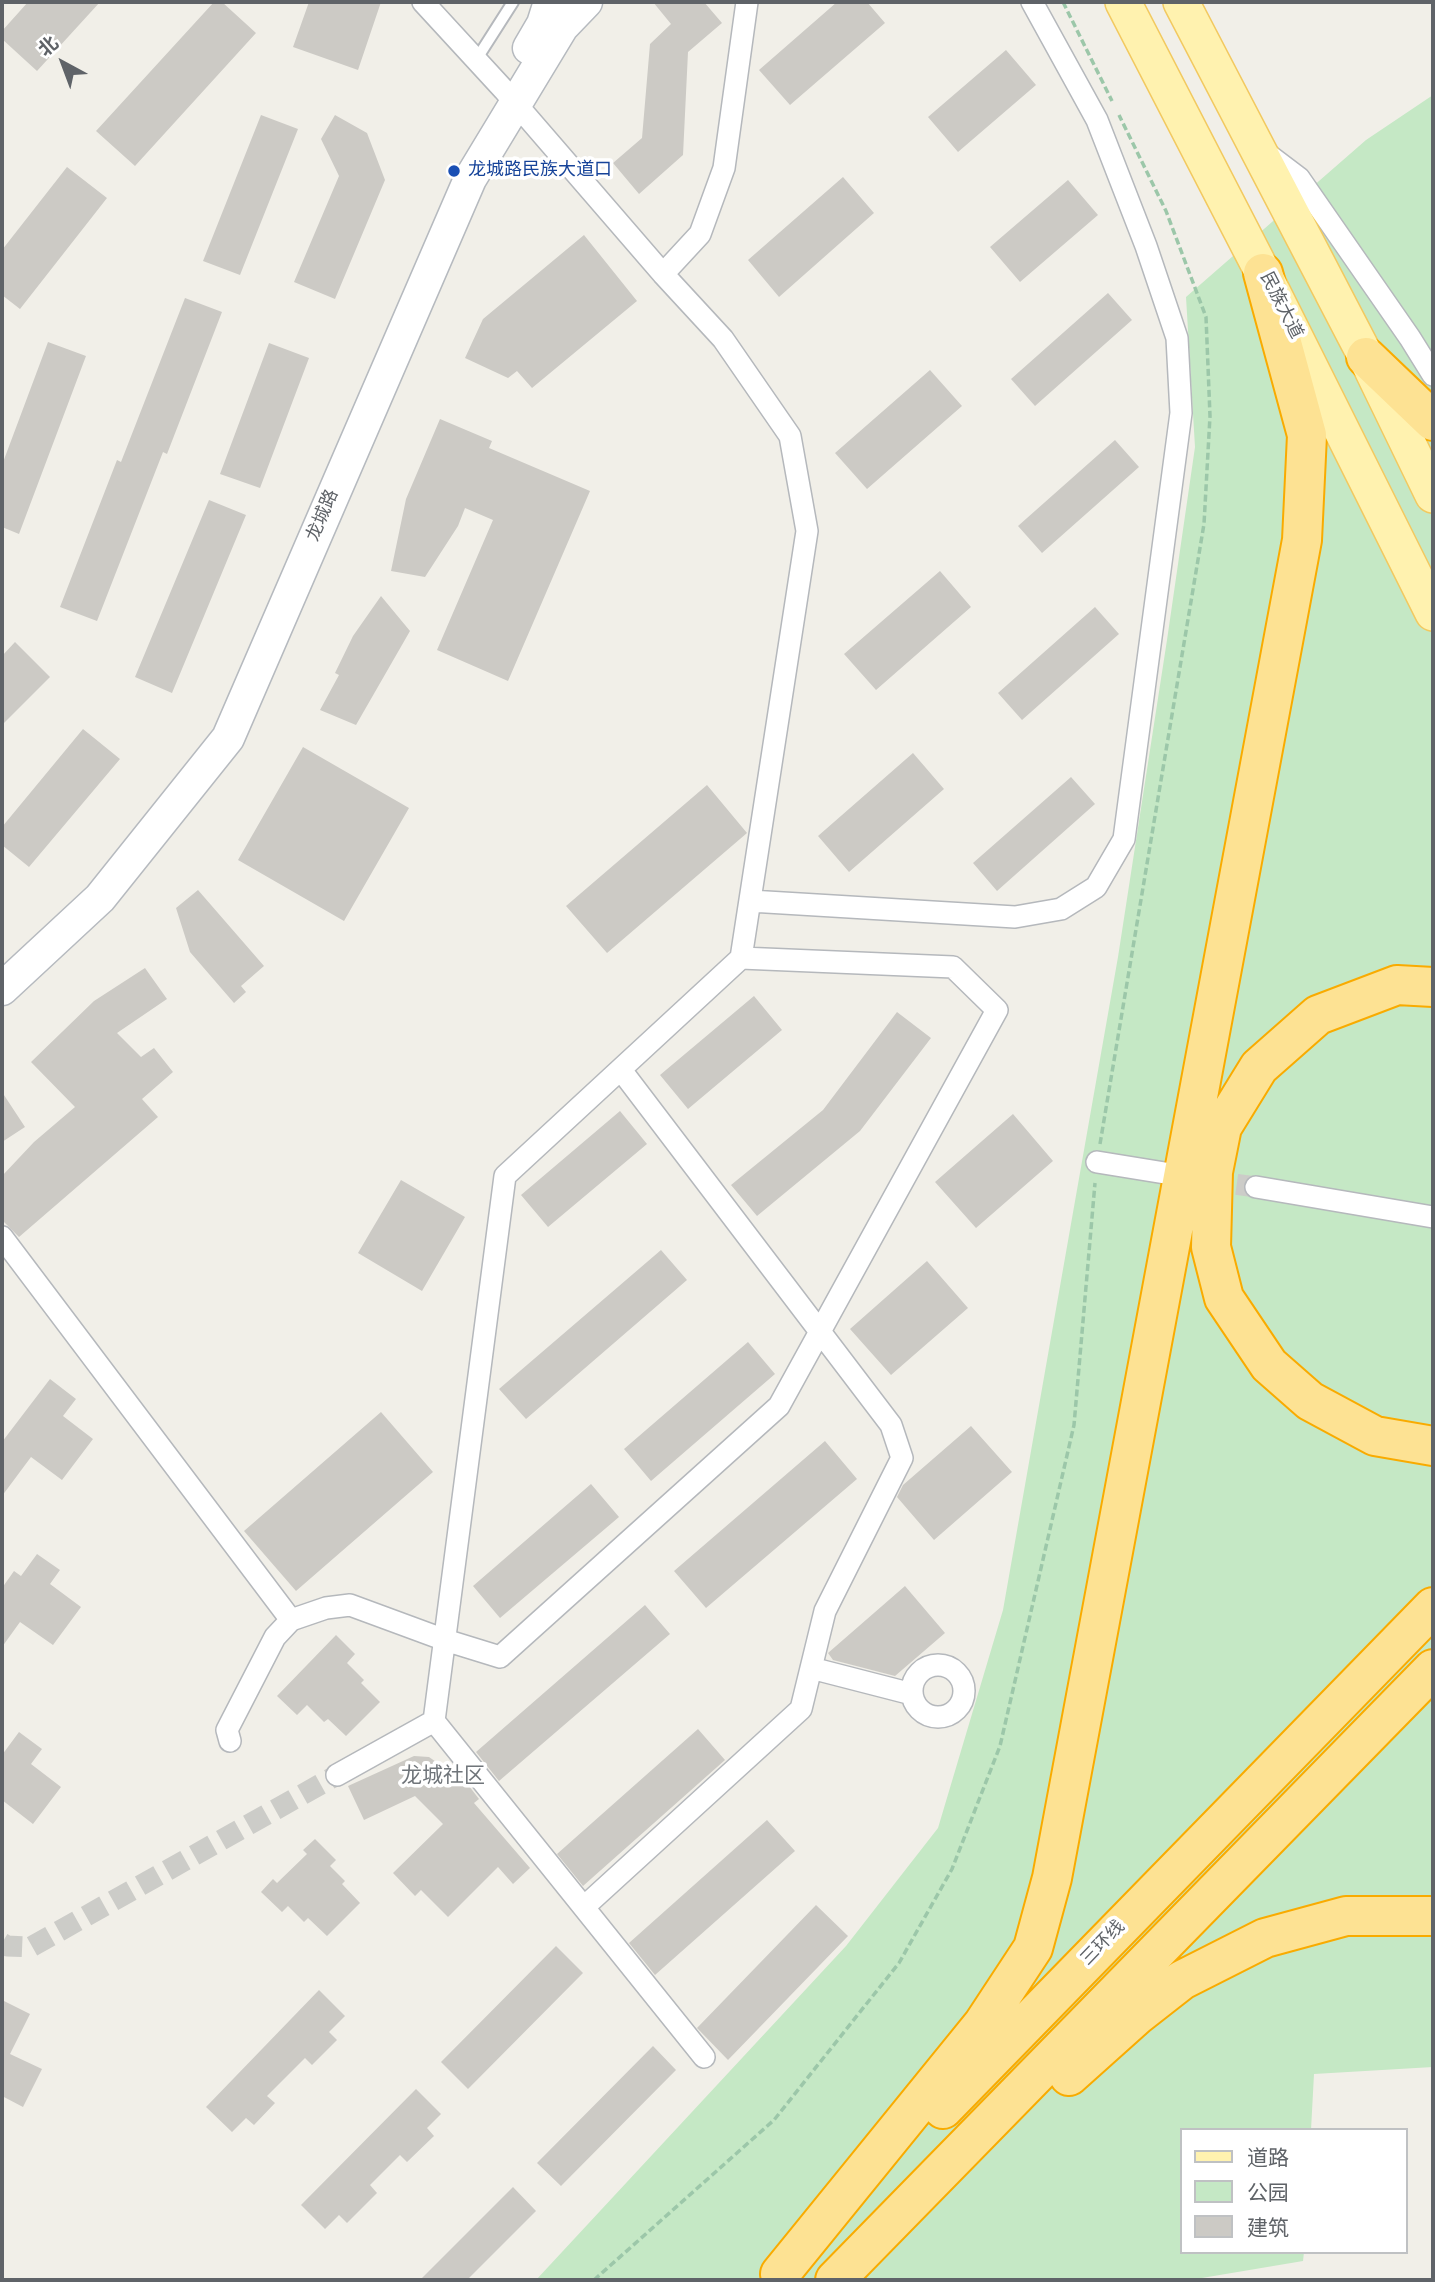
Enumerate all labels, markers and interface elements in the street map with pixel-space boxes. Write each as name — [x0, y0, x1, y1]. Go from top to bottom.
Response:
north arrow — [28, 28, 98, 98]
text: 北 — [34, 32, 64, 62]
place label: 龙城路民族大道口 — [468, 160, 612, 182]
marker: 龙城路民族大道口 — [446, 163, 462, 179]
street label: 民族大道 — [1254, 269, 1306, 343]
street label: 龙城路 — [304, 487, 344, 545]
district label: 龙城社区 — [401, 1765, 485, 1791]
street label: 三环线 — [1077, 1917, 1131, 1971]
legend — [1180, 2128, 1407, 2254]
text: 道路 — [1247, 2146, 1289, 2173]
text: 公园 — [1247, 2181, 1289, 2208]
text: 建筑 — [1247, 2216, 1289, 2243]

